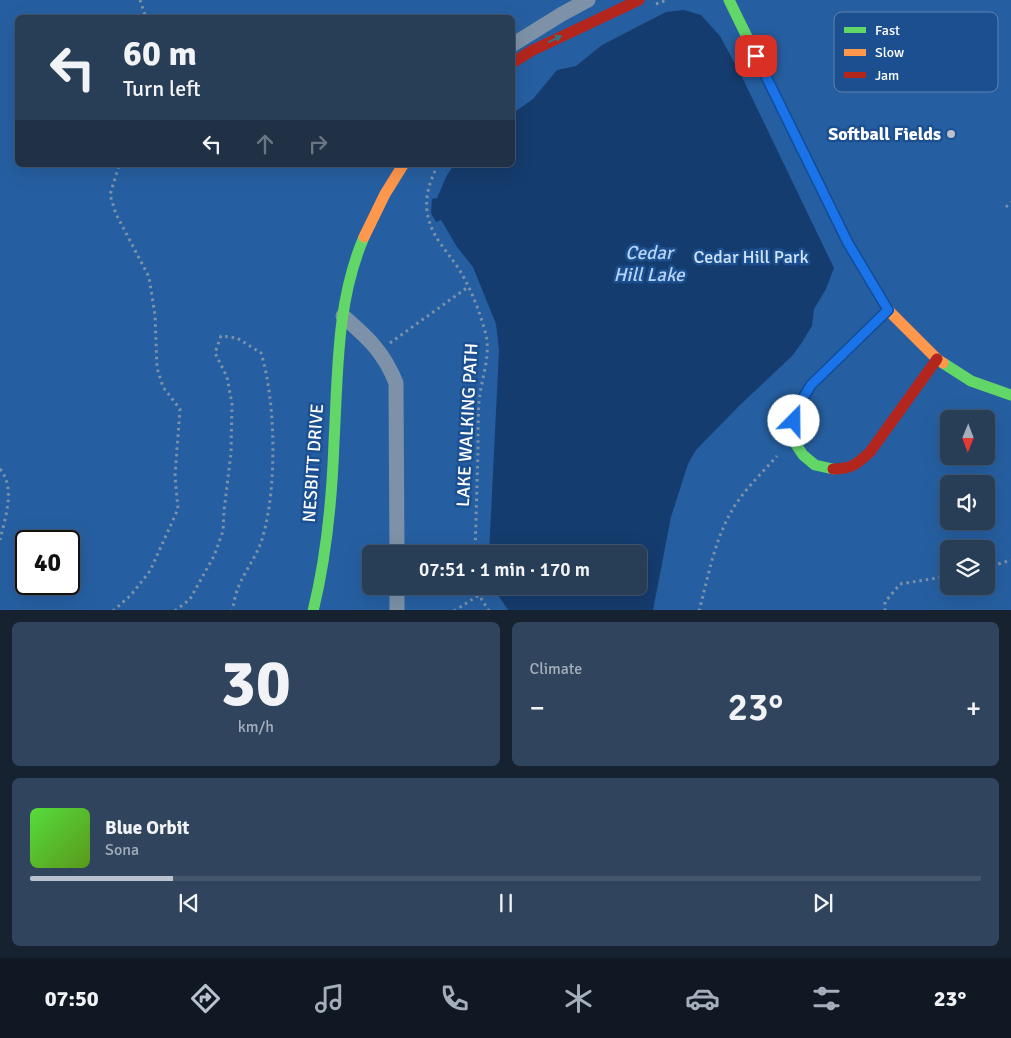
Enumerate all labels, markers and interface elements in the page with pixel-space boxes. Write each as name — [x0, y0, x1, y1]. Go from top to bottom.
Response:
legend — [834, 12, 998, 92]
text: Fast — [875, 22, 900, 39]
text: 60 m — [123, 32, 197, 75]
icon: left — [40, 35, 105, 100]
one-way arrow — [548, 35, 562, 43]
pin — [735, 35, 777, 77]
icon: arrive — [742, 42, 770, 70]
text: Slow — [875, 44, 904, 61]
text: Jam — [875, 67, 899, 84]
text: Turn left — [123, 75, 201, 102]
place label: Softball Fields — [828, 123, 941, 145]
marker: Softball Fields — [945, 128, 957, 140]
icon: left — [198, 130, 226, 158]
icon: ahead — [251, 130, 279, 158]
icon: right — [304, 130, 332, 158]
water label: Cedar Hill Lake — [613, 241, 686, 287]
park label: Cedar Hill Park — [694, 246, 808, 268]
street label: LAKE WALKING PATH — [452, 343, 482, 507]
position arrow — [767, 394, 819, 446]
street label: NESBITT DRIVE — [298, 403, 328, 523]
north arrow — [940, 410, 995, 465]
map controls — [940, 410, 995, 595]
button: sound — [940, 475, 995, 530]
speed limit sign: 40 — [15, 530, 80, 595]
button: layers — [940, 540, 995, 595]
text: 07:51 · 1 min · 170 m — [419, 558, 590, 582]
text: 30 — [221, 644, 291, 724]
text: Climate — [530, 659, 582, 679]
text: 23° — [727, 684, 783, 731]
text: − — [530, 691, 545, 725]
text: + — [966, 691, 981, 725]
text: km/h — [238, 717, 274, 737]
text: Blue Orbit — [105, 816, 189, 840]
text: Sona — [105, 840, 139, 860]
icon: previous — [175, 889, 203, 917]
icon: pause — [492, 889, 520, 917]
icon: next — [809, 889, 837, 917]
icon: directions — [188, 981, 223, 1016]
icon: music — [312, 981, 347, 1016]
icon: phone — [437, 981, 472, 1016]
icon: climate — [561, 981, 596, 1016]
icon: car — [685, 981, 720, 1016]
icon: filters — [809, 981, 844, 1016]
text: 07:50 — [45, 985, 99, 1012]
text: 23° — [934, 985, 966, 1012]

